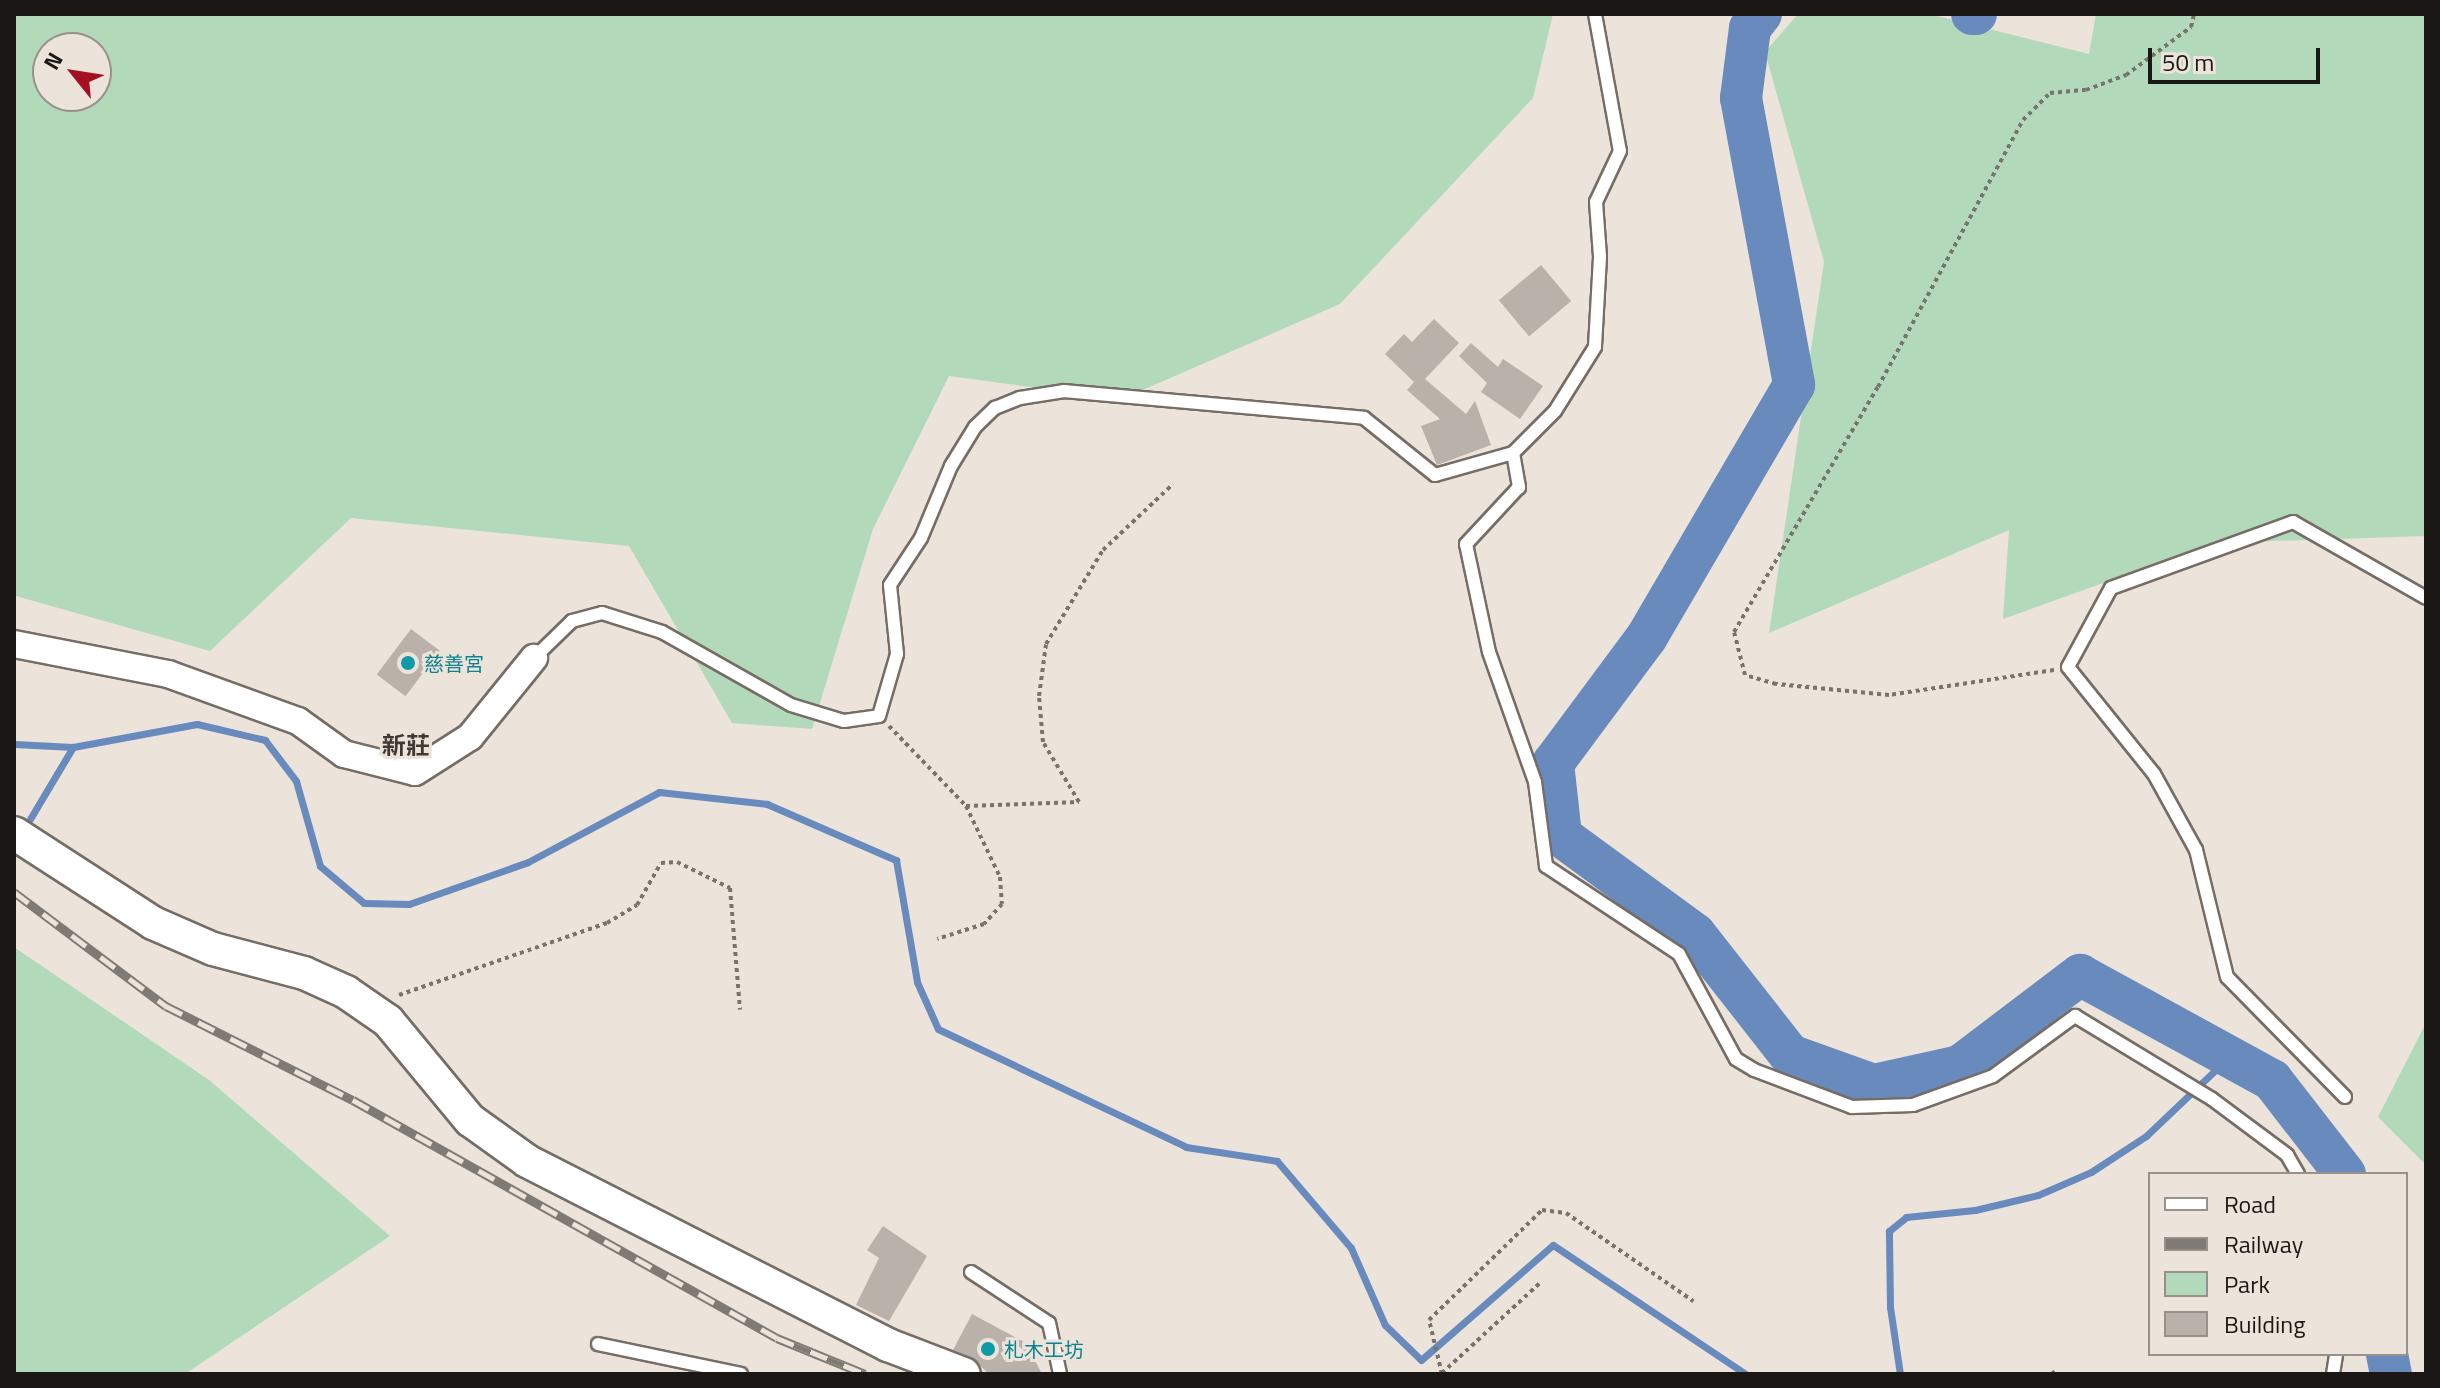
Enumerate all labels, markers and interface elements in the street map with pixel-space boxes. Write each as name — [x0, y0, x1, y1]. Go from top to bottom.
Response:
north arrow — [32, 32, 112, 112]
scale bar — [2152, 32, 2324, 82]
text: 50 m — [2162, 44, 2214, 80]
text: N — [34, 46, 71, 76]
place label: 慈善宮 — [424, 651, 484, 675]
marker: 慈善宮 — [399, 654, 417, 672]
district label: 新莊 — [382, 732, 430, 760]
legend — [2148, 1172, 2408, 1356]
text: Road — [2224, 1186, 2276, 1222]
text: Railway — [2224, 1226, 2303, 1262]
text: Park — [2224, 1266, 2270, 1302]
text: Building — [2224, 1306, 2306, 1342]
place label: 札木工坊 — [1004, 1337, 1084, 1361]
marker: 札木工坊 — [979, 1340, 997, 1358]

